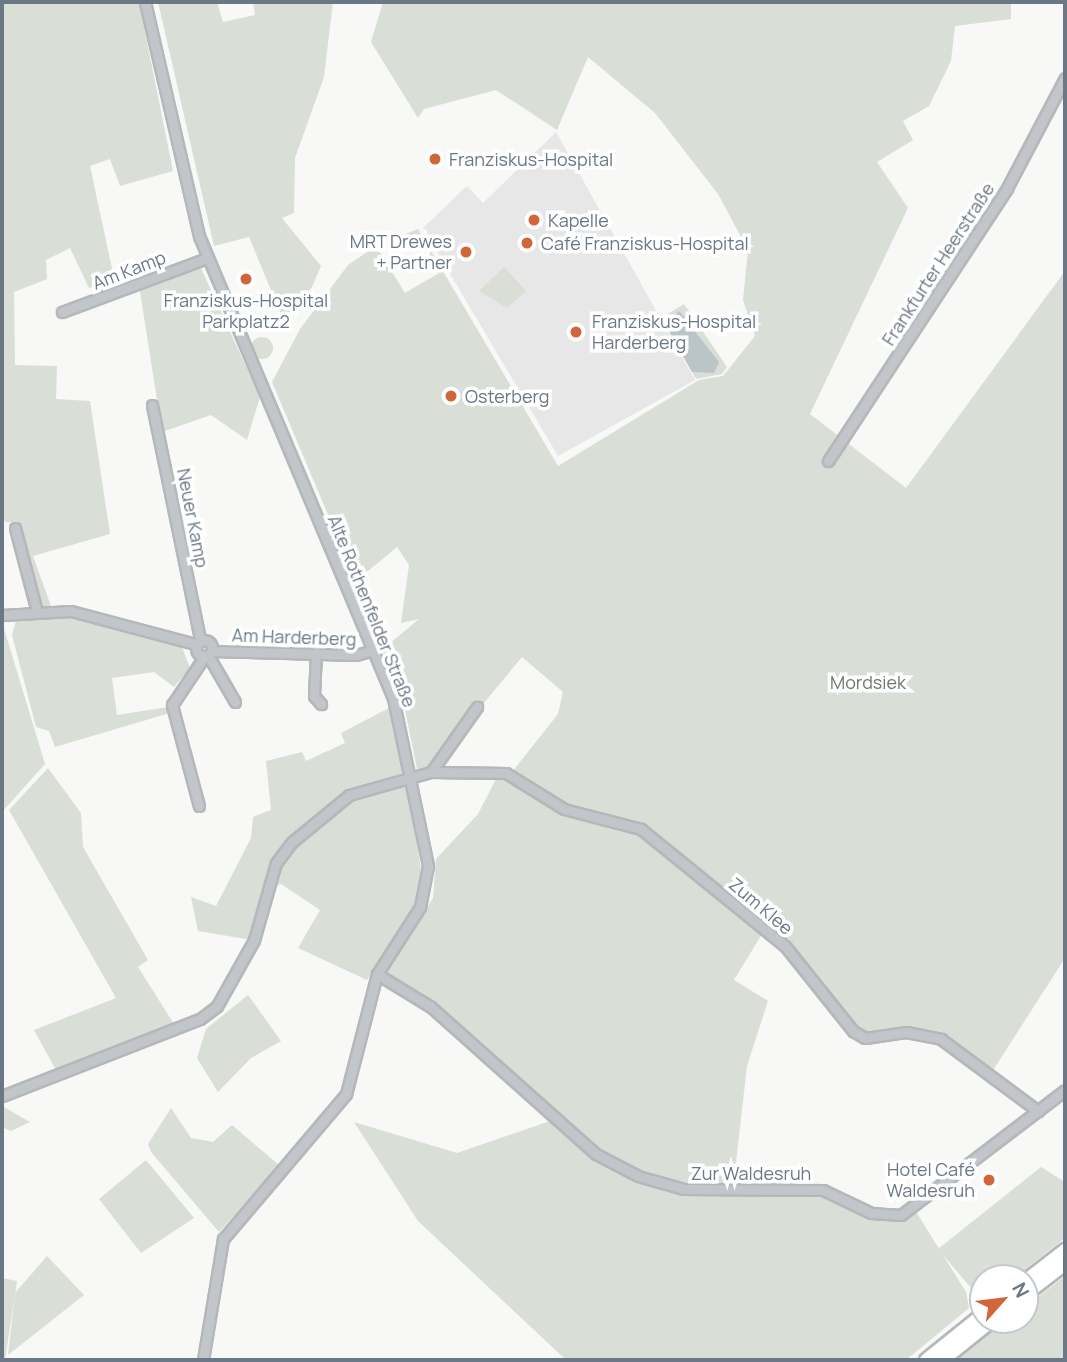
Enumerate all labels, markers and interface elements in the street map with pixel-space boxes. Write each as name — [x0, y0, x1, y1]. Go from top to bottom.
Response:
place label: Franziskus-Hospital — [449, 148, 613, 170]
marker: Franziskus-Hospital — [427, 151, 443, 167]
street label: Frankfurter Heerstraße — [877, 179, 999, 349]
place label: Kapelle — [548, 209, 609, 231]
marker: Kapelle — [526, 212, 542, 228]
place label: MRT Drewes + Partner — [349, 231, 452, 274]
place label: Café Franziskus-Hospital — [541, 232, 749, 254]
marker: Café Franziskus-Hospital — [519, 235, 535, 251]
marker: MRT Drewes + Partner — [458, 244, 474, 260]
street label: Am Kamp — [89, 246, 169, 294]
marker: Franziskus-Hospital Parkplatz2 — [238, 271, 254, 287]
place label: Franziskus-Hospital Parkplatz2 — [164, 290, 328, 332]
place label: Franziskus-Hospital Harderberg — [592, 311, 756, 354]
marker: Franziskus-Hospital Harderberg — [566, 322, 586, 342]
place label: Osterberg — [465, 385, 549, 407]
marker: Osterberg — [443, 388, 459, 404]
street label: Neuer Kamp — [173, 466, 213, 570]
street label: Alte Rothenfelder Straße — [324, 512, 420, 710]
street label: Am Harderberg — [231, 624, 357, 650]
park label: Mordsiek — [830, 671, 906, 693]
street label: Zum Klee — [725, 873, 797, 939]
place label: Hotel Café Waldesruh — [886, 1159, 975, 1202]
street label: Zur Waldesruh — [691, 1162, 811, 1184]
marker: Hotel Café Waldesruh — [981, 1172, 997, 1188]
north arrow — [969, 1264, 1039, 1334]
text: N — [1006, 1278, 1035, 1302]

